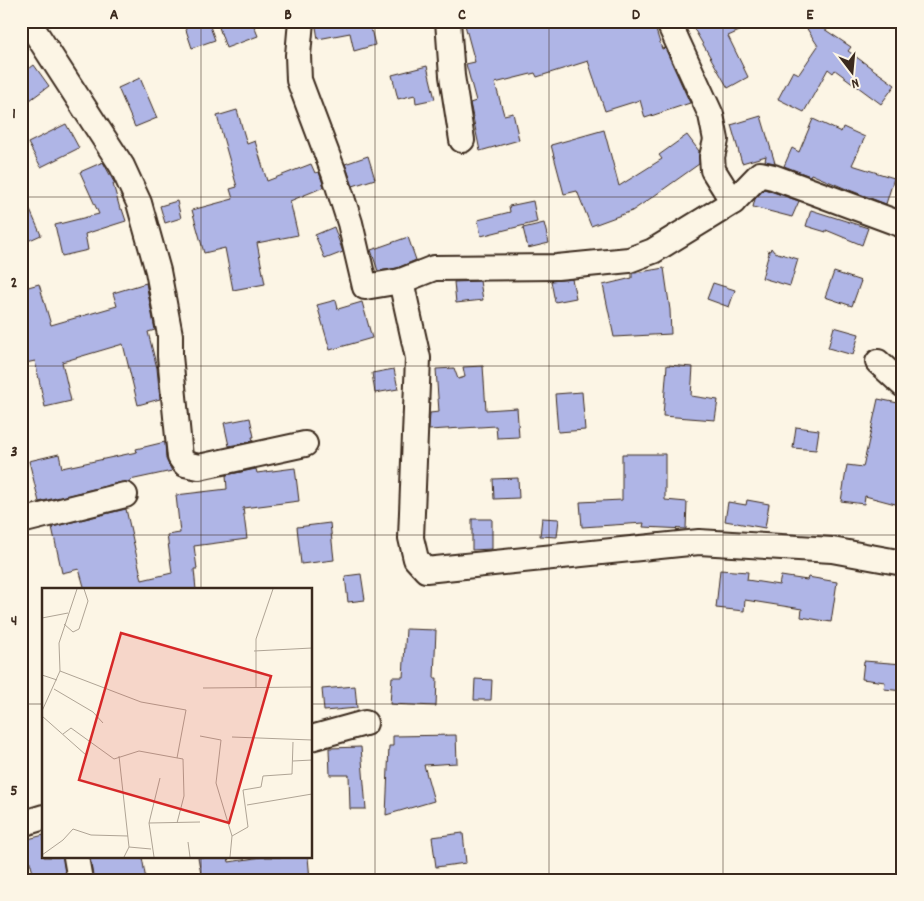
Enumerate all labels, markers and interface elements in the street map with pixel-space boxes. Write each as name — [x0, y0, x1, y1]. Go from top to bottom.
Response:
text: A — [110, 4, 119, 27]
text: B — [284, 4, 292, 27]
text: C — [458, 4, 466, 27]
text: D — [632, 4, 641, 27]
text: E — [806, 4, 814, 27]
north arrow — [826, 48, 876, 98]
text: N — [849, 72, 861, 93]
text: 1 — [12, 103, 16, 126]
text: 2 — [11, 272, 18, 295]
text: 3 — [10, 441, 18, 464]
inset map — [42, 588, 312, 858]
text: 4 — [11, 610, 17, 633]
text: 5 — [10, 780, 18, 803]

